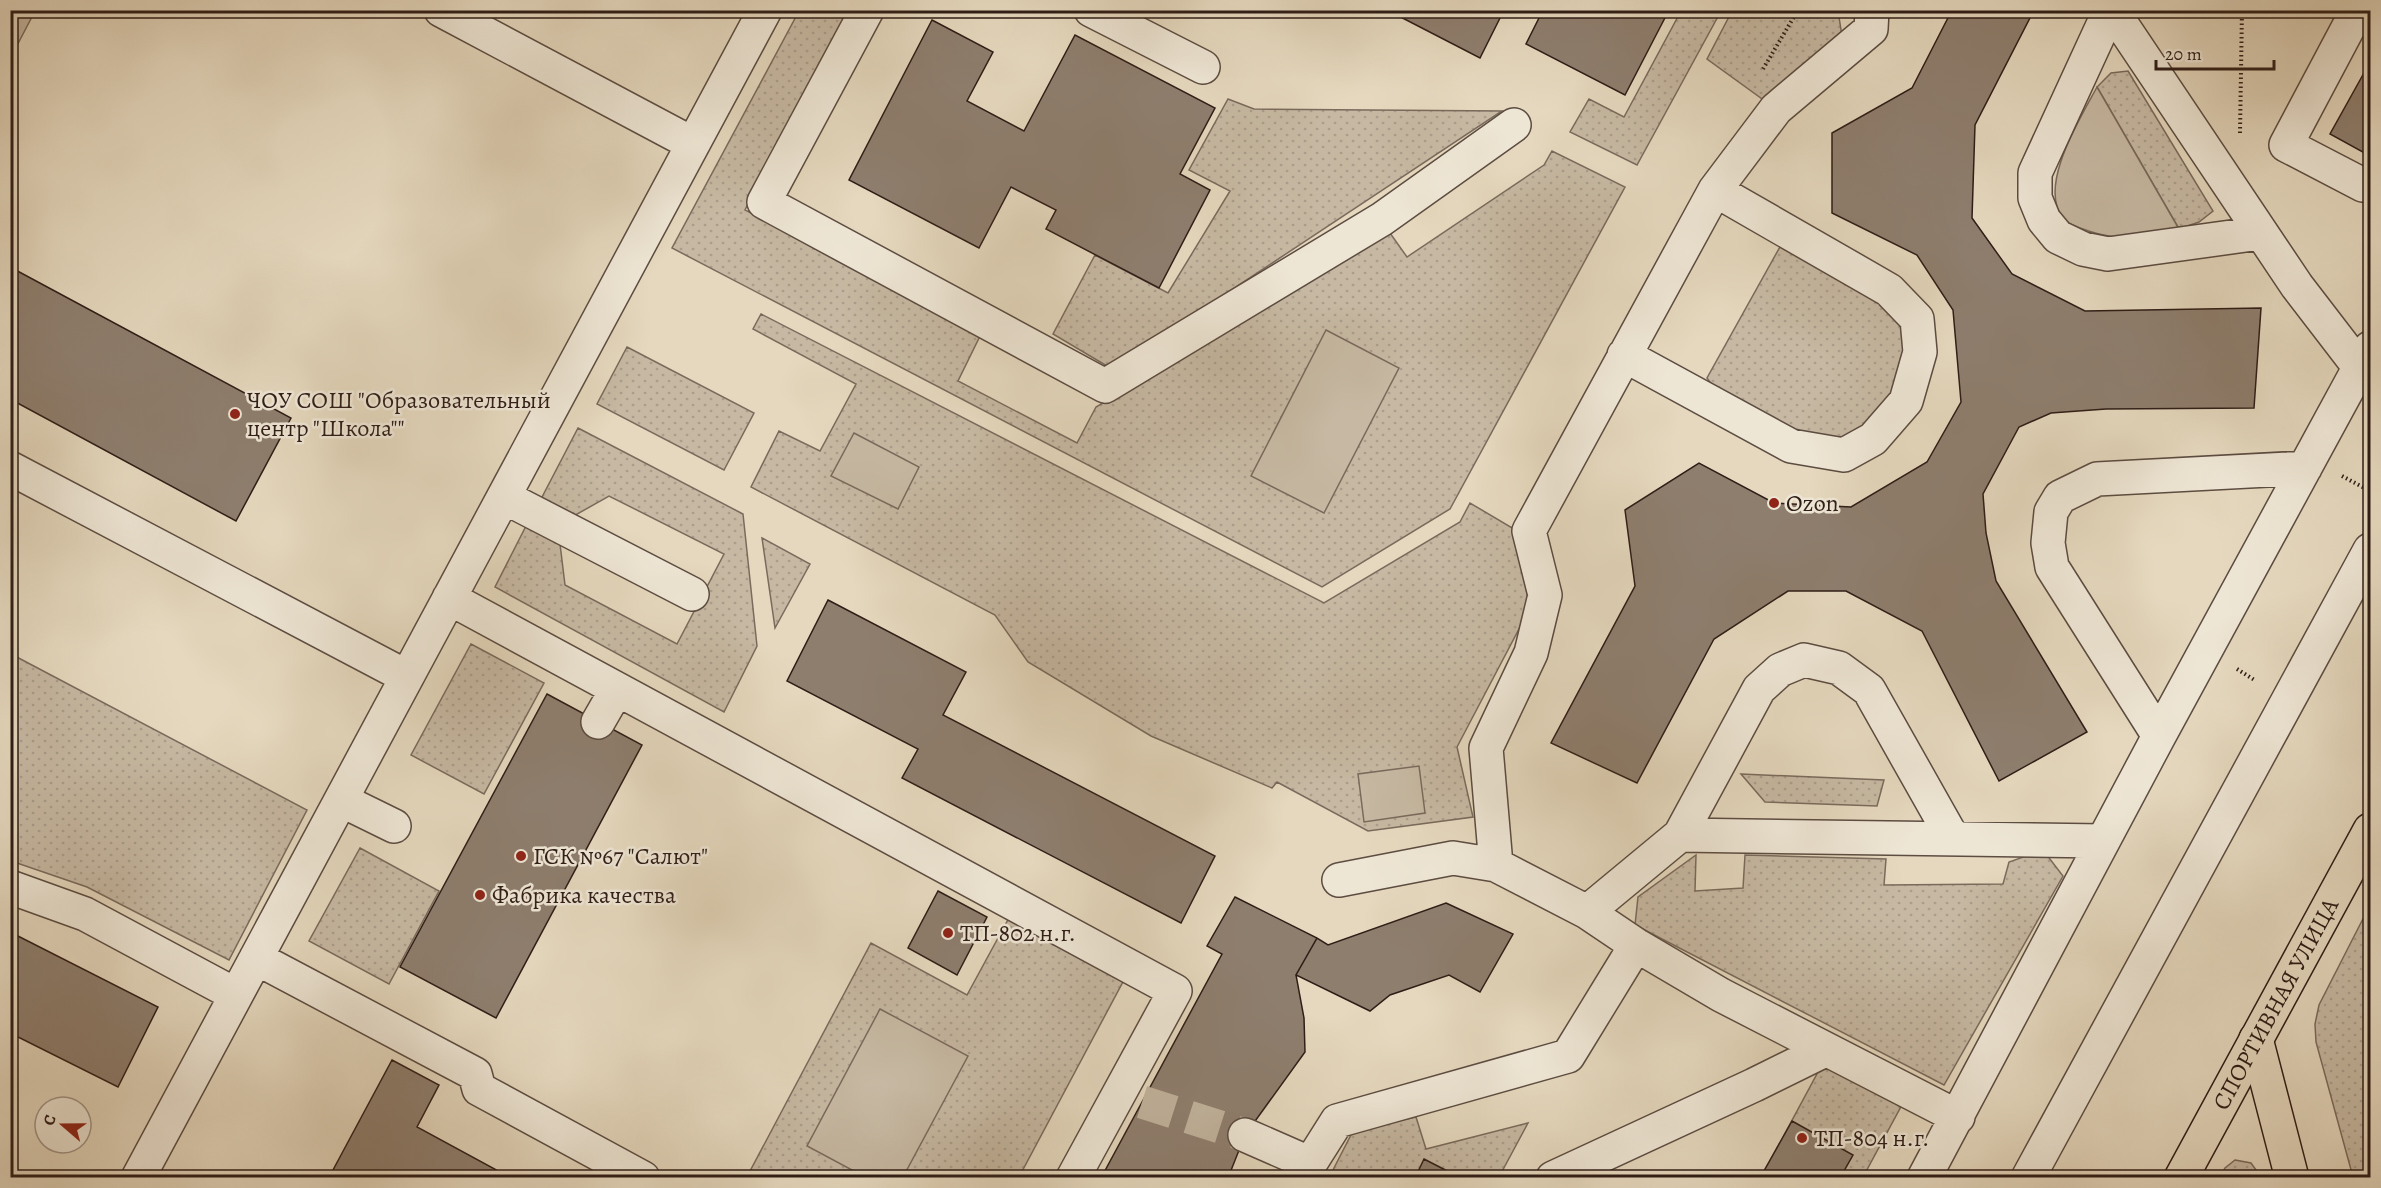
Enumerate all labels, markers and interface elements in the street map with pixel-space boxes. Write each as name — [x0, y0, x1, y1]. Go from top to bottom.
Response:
scale bar — [2156, 33, 2274, 71]
text: 20 m — [2165, 42, 2202, 66]
place label: ЧОУ СОШ "Образовательный центр "Школа"" — [247, 384, 551, 444]
marker: ЧОУ СОШ "Образовательный центр "Школа"" — [228, 407, 242, 421]
place label: Ozon — [1786, 487, 1839, 519]
marker: Ozon — [1767, 496, 1781, 510]
place label: ГСК №67 "Салют" — [533, 840, 708, 872]
marker: ГСК №67 "Салют" — [514, 849, 528, 863]
place label: Фабрика качества — [492, 879, 676, 911]
marker: Фабрика качества — [473, 888, 487, 902]
street label: СПОРТИВНАЯ УЛИЦА — [2205, 892, 2346, 1116]
place label: ТП-802 н.г. — [960, 917, 1076, 949]
marker: ТП-802 н.г. — [941, 926, 955, 940]
north arrow — [33, 1095, 93, 1155]
text: С — [38, 1112, 62, 1129]
place label: ТП-804 н.г. — [1814, 1122, 1929, 1154]
marker: ТП-804 н.г. — [1795, 1131, 1809, 1145]

